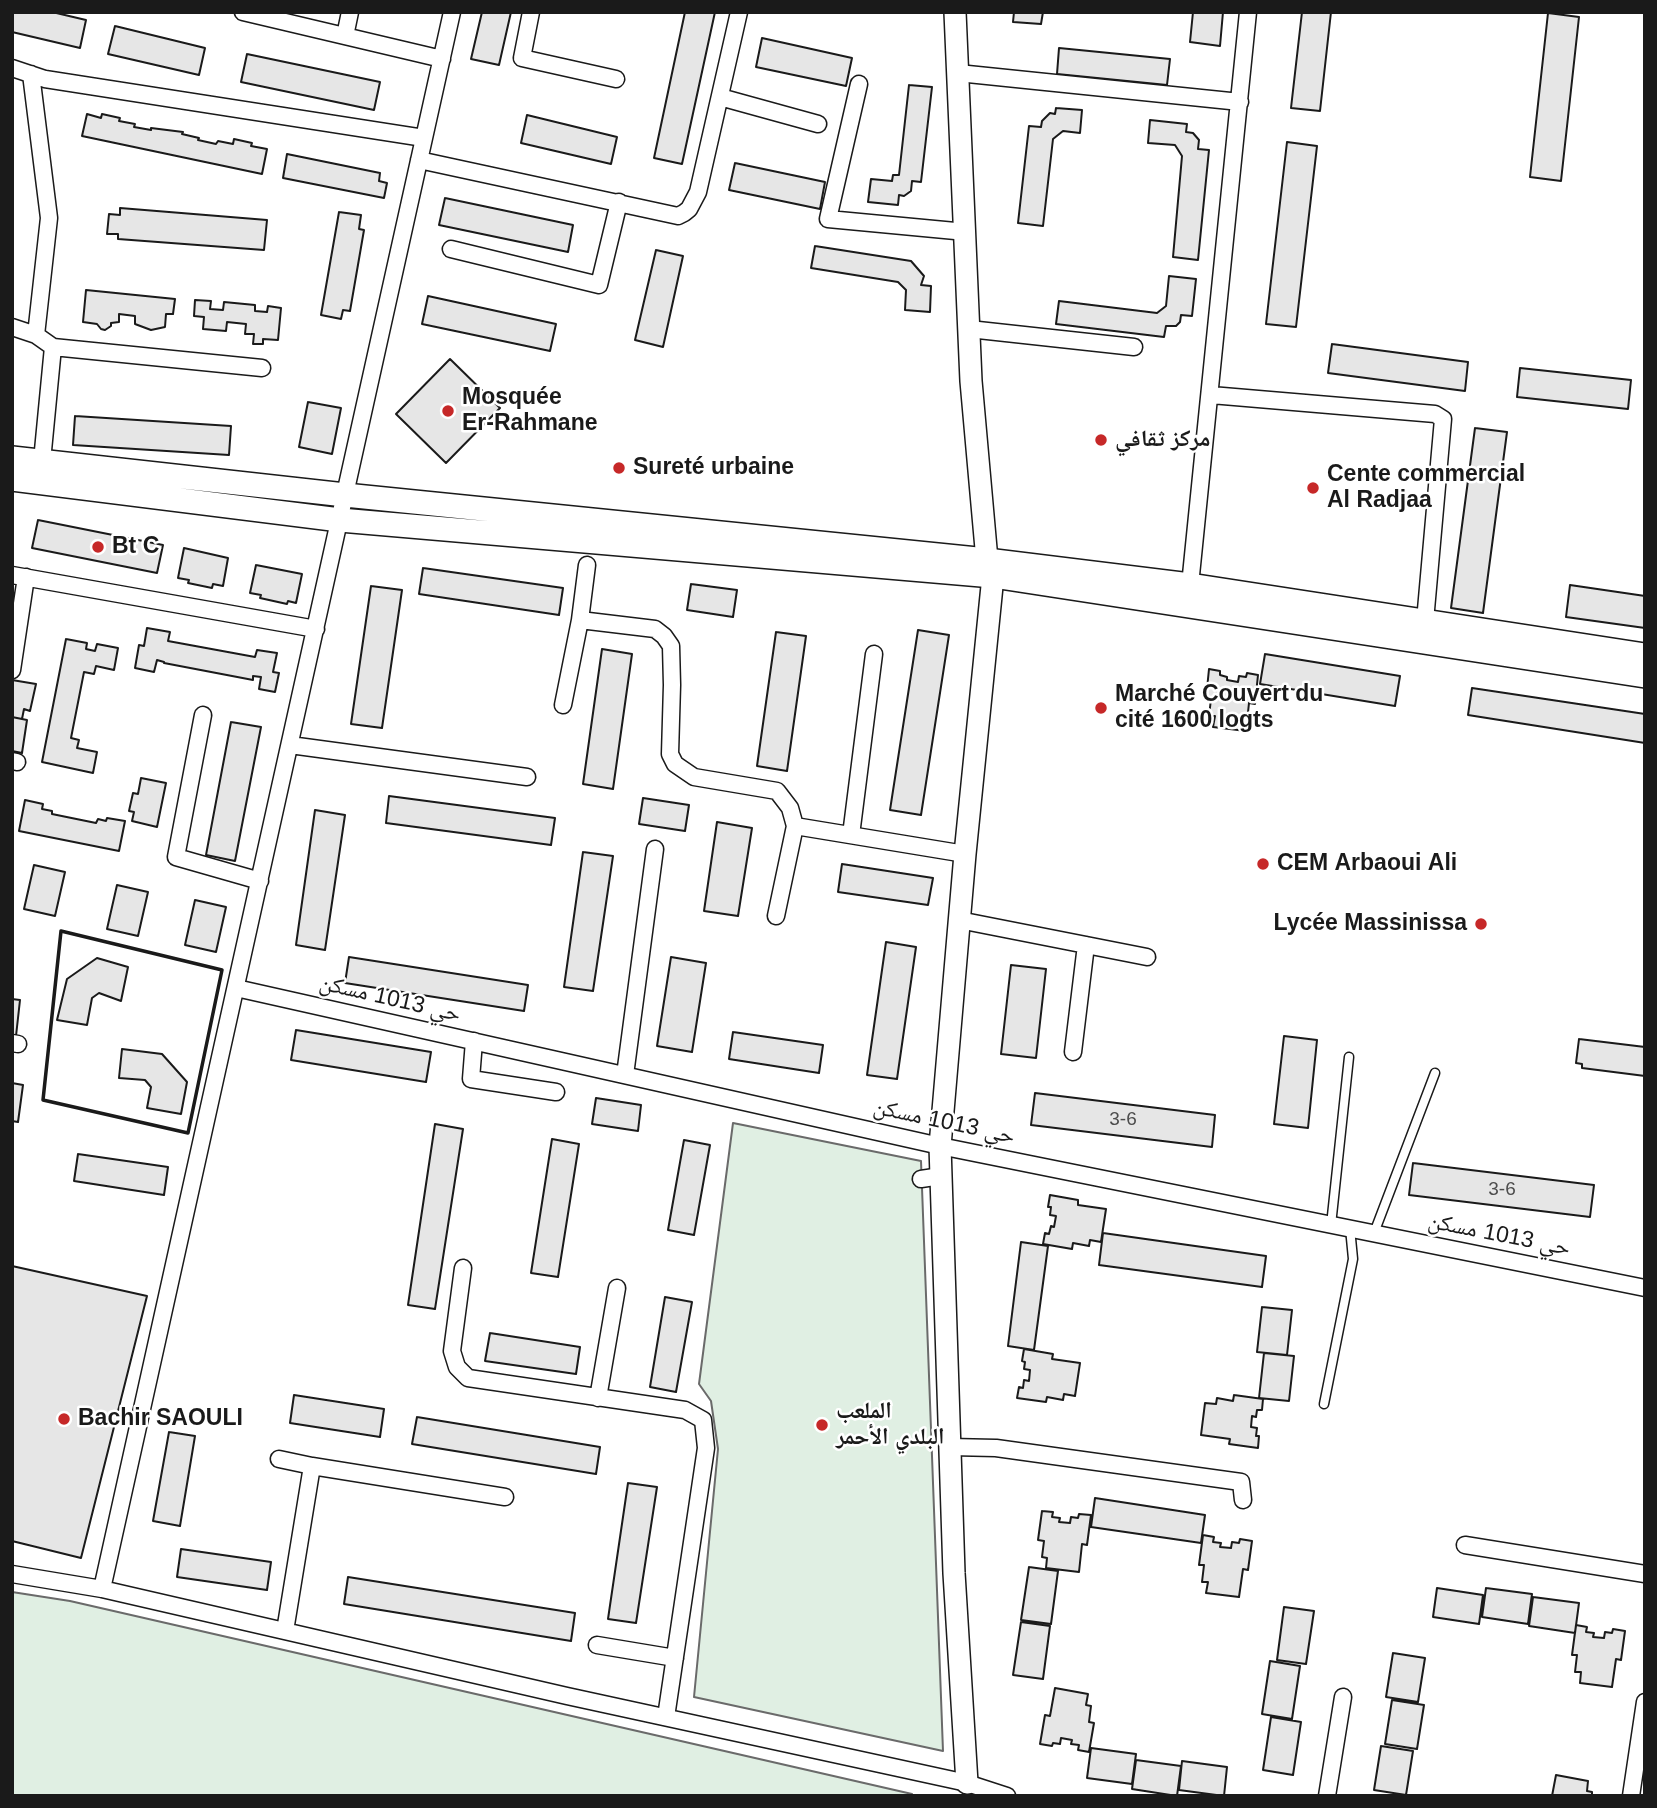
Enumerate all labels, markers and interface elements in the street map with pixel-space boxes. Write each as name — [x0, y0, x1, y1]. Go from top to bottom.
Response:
place label: Mosquée Er-Rahmane — [462, 384, 597, 438]
marker: Mosquée Er-Rahmane — [440, 403, 456, 419]
place label: مركز ثقافي — [1115, 426, 1210, 454]
marker: مركز ثقافي — [1093, 432, 1109, 448]
place label: Sureté urbaine — [633, 454, 794, 482]
marker: Sureté urbaine — [611, 460, 627, 476]
place label: Cente commercial Al Radjaa — [1327, 461, 1525, 515]
marker: Cente commercial Al Radjaa — [1305, 480, 1321, 496]
place label: Bt C — [112, 533, 159, 561]
marker: Bt C — [90, 539, 106, 555]
place label: Marché Couvert du cité 1600 logts — [1115, 681, 1323, 735]
marker: Marché Couvert du cité 1600 logts — [1093, 700, 1109, 716]
place label: CEM Arbaoui Ali — [1277, 850, 1457, 878]
marker: CEM Arbaoui Ali — [1255, 856, 1271, 872]
place label: Lycée Massinissa — [1274, 910, 1467, 938]
marker: Lycée Massinissa — [1473, 916, 1489, 932]
street label: حي 1013 مسكن — [317, 969, 463, 1029]
street label: حي 1013 مسكن — [871, 1094, 1017, 1150]
house number: 3-6 — [1109, 1109, 1137, 1131]
house number: 3-6 — [1488, 1179, 1516, 1201]
street label: حي 1013 مسكن — [1426, 1208, 1572, 1262]
place label: الملعب البلدي الأحمر — [836, 1398, 945, 1452]
place label: Bachir SAOULI — [78, 1405, 243, 1433]
marker: Bachir SAOULI — [56, 1411, 72, 1427]
marker: الملعب البلدي الأحمر — [814, 1417, 830, 1433]

